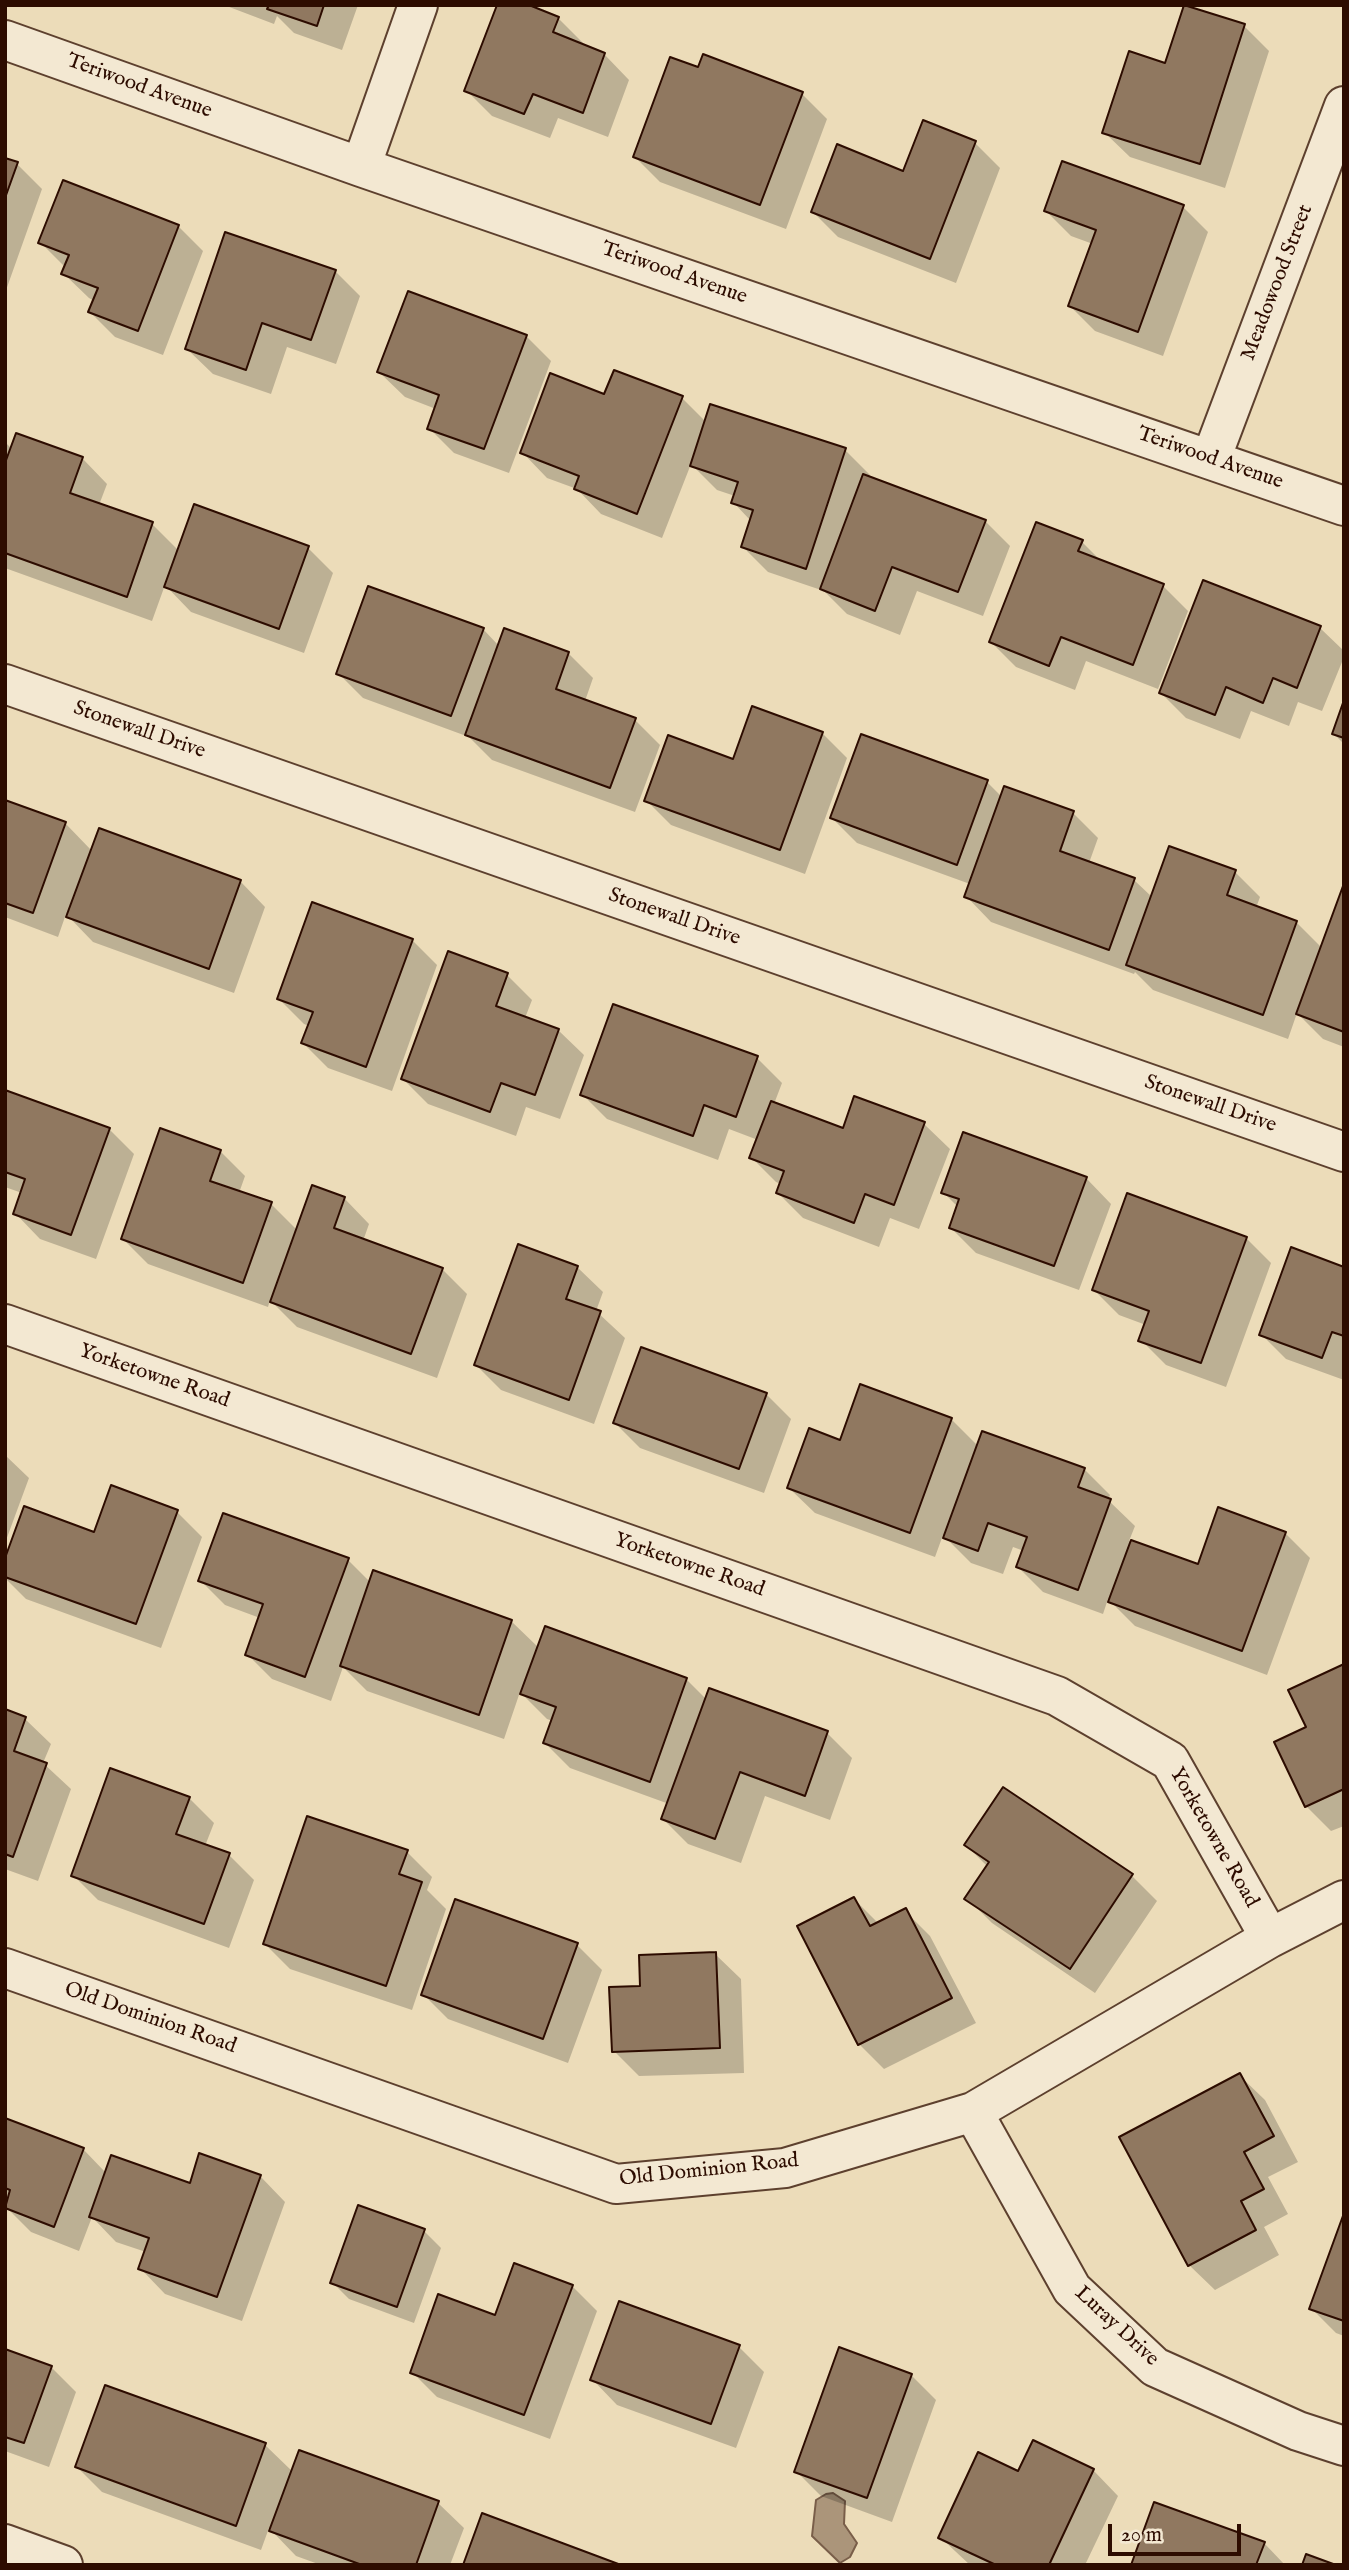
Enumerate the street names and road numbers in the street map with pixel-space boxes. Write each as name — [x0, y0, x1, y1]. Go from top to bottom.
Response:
street label: Teriwood Avenue — [63, 49, 215, 125]
street label: Meadowood Street — [1237, 202, 1319, 364]
street label: Teriwood Avenue — [598, 237, 750, 311]
street label: Teriwood Avenue — [1134, 422, 1286, 496]
street label: Stonewall Drive — [70, 697, 208, 765]
street label: Stonewall Drive — [605, 884, 743, 952]
street label: Stonewall Drive — [1141, 1071, 1279, 1139]
street label: Yorketowne Road — [75, 1339, 233, 1415]
street label: Yorketowne Road — [610, 1528, 768, 1604]
street label: Yorketowne Road — [1163, 1763, 1263, 1913]
street label: Old Dominion Road — [61, 1978, 239, 2060]
street label: Old Dominion Road — [618, 2149, 800, 2193]
street label: Luray Drive — [1069, 2282, 1163, 2372]

